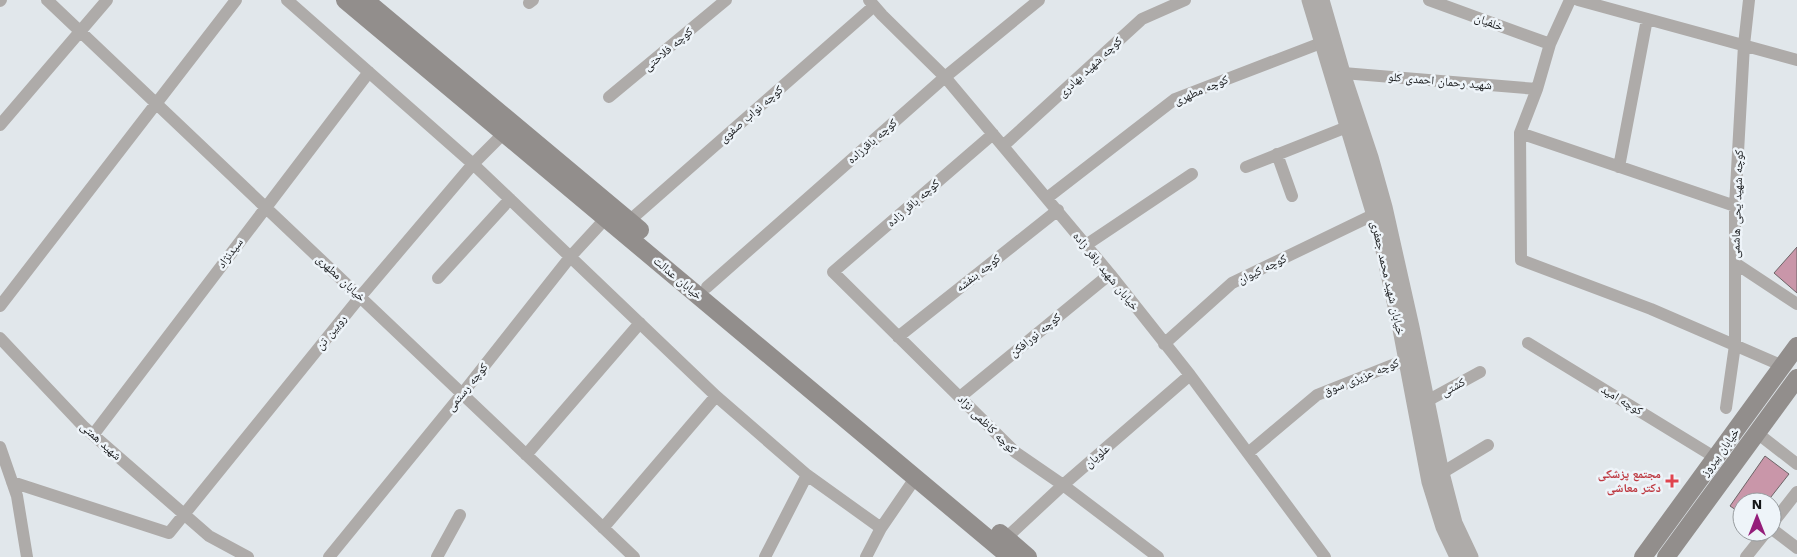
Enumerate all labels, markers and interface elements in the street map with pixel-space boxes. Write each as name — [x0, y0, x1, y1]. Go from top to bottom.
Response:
street label: خلفیان — [1473, 10, 1506, 34]
street label: کوچه فلاحتی — [640, 24, 696, 74]
street label: کوچه شهید بهادری — [1055, 34, 1125, 100]
street label: شهید رحمان احمدی کلو — [1388, 69, 1493, 93]
street label: کوچه مطهری — [1172, 72, 1230, 108]
street label: کوچه نواب صفوی — [716, 82, 786, 146]
street label: کوچه باقرزاده — [844, 116, 900, 167]
street label: کوچه شهید یحی هاشمی — [1728, 149, 1746, 259]
street label: کوچه باقر زاده — [884, 176, 943, 230]
street label: خیابان شهید محمد جعفری — [1368, 220, 1408, 337]
street label: خیابان شهید باقر زاده — [1070, 229, 1142, 313]
street label: سیدنژاد — [214, 235, 246, 271]
street label: کوچه بنفشه — [953, 251, 1003, 295]
street label: کوچه کیوان — [1235, 251, 1289, 287]
street label: خیابان مطهری — [313, 252, 369, 305]
street label: خیابان عدالت — [651, 254, 706, 303]
street label: کوچه نورافکن — [1007, 310, 1063, 360]
street label: رویین تن — [313, 311, 350, 352]
street label: کوچه عزیزی سوق — [1321, 355, 1401, 399]
street label: کوچه رستمی — [443, 360, 491, 414]
street label: کشتی — [1438, 375, 1468, 399]
street label: کوچه امید — [1599, 382, 1645, 418]
street label: کوچه کاظمی نژاد — [955, 392, 1019, 456]
street label: شهید همتی — [78, 419, 124, 463]
street label: خیابان پیروز — [1697, 425, 1743, 480]
street label: علویان — [1082, 441, 1113, 471]
place label: مجتمع پزشکی دکتر معاشی — [1598, 467, 1661, 496]
marker: مجتمع پزشکی دکتر معاشی — [1665, 474, 1679, 488]
north arrow — [1732, 492, 1782, 542]
text: N — [1752, 496, 1762, 512]

